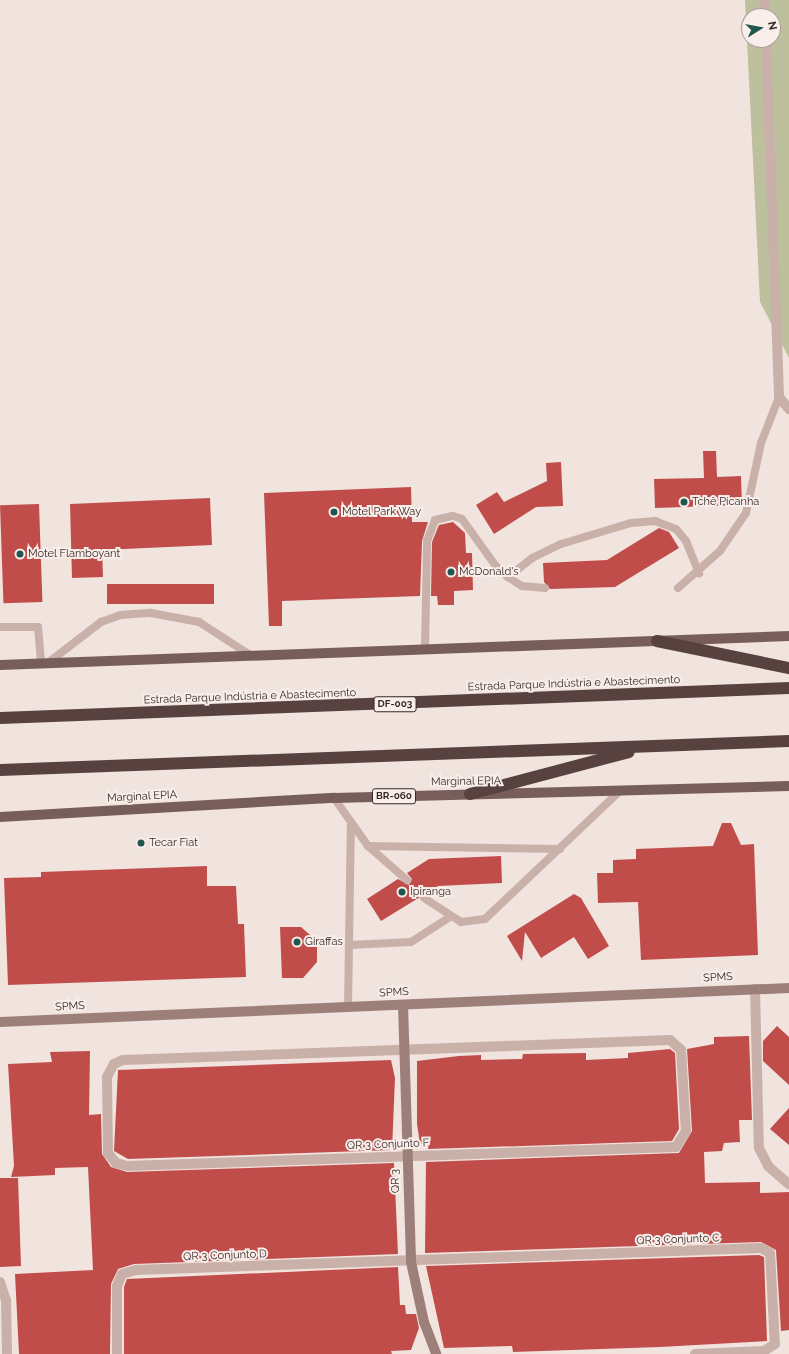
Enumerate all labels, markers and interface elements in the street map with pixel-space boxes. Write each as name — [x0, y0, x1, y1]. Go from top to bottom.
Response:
north arrow — [741, 8, 781, 48]
text: N — [765, 20, 779, 31]
place label: Tchê Picanha — [692, 495, 759, 509]
marker: Tchê Picanha — [679, 497, 689, 507]
place label: Motel Park Way — [342, 505, 422, 519]
marker: Motel Park Way — [329, 507, 339, 517]
place label: Motel Flamboyant — [28, 547, 120, 561]
marker: Motel Flamboyant — [15, 549, 25, 559]
place label: McDonald's — [459, 565, 519, 579]
marker: McDonald's — [446, 567, 456, 577]
street label: Estrada Parque Indústria e Abastecimento — [467, 674, 681, 694]
street label: Estrada Parque Indústria e Abastecimento — [143, 687, 357, 707]
road number: DF-003 — [373, 696, 417, 712]
street label: Marginal EPIA — [431, 775, 501, 789]
road number: BR-060 — [372, 788, 416, 804]
street label: Marginal EPIA — [107, 789, 177, 805]
place label: Tecar Fiat — [149, 836, 198, 850]
marker: Tecar Fiat — [136, 838, 146, 848]
place label: Ipiranga — [410, 885, 451, 899]
marker: Ipiranga — [397, 887, 407, 897]
place label: Giraffas — [305, 935, 343, 949]
marker: Giraffas — [292, 937, 302, 947]
street label: SPMS — [703, 971, 733, 985]
street label: SPMS — [379, 986, 409, 1000]
street label: SPMS — [55, 1000, 85, 1014]
street label: QR 3 Conjunto F — [347, 1137, 429, 1153]
street label: QR 3 — [389, 1169, 403, 1193]
street label: QR 3 Conjunto C — [636, 1232, 720, 1248]
street label: QR 3 Conjunto D — [183, 1248, 267, 1264]

